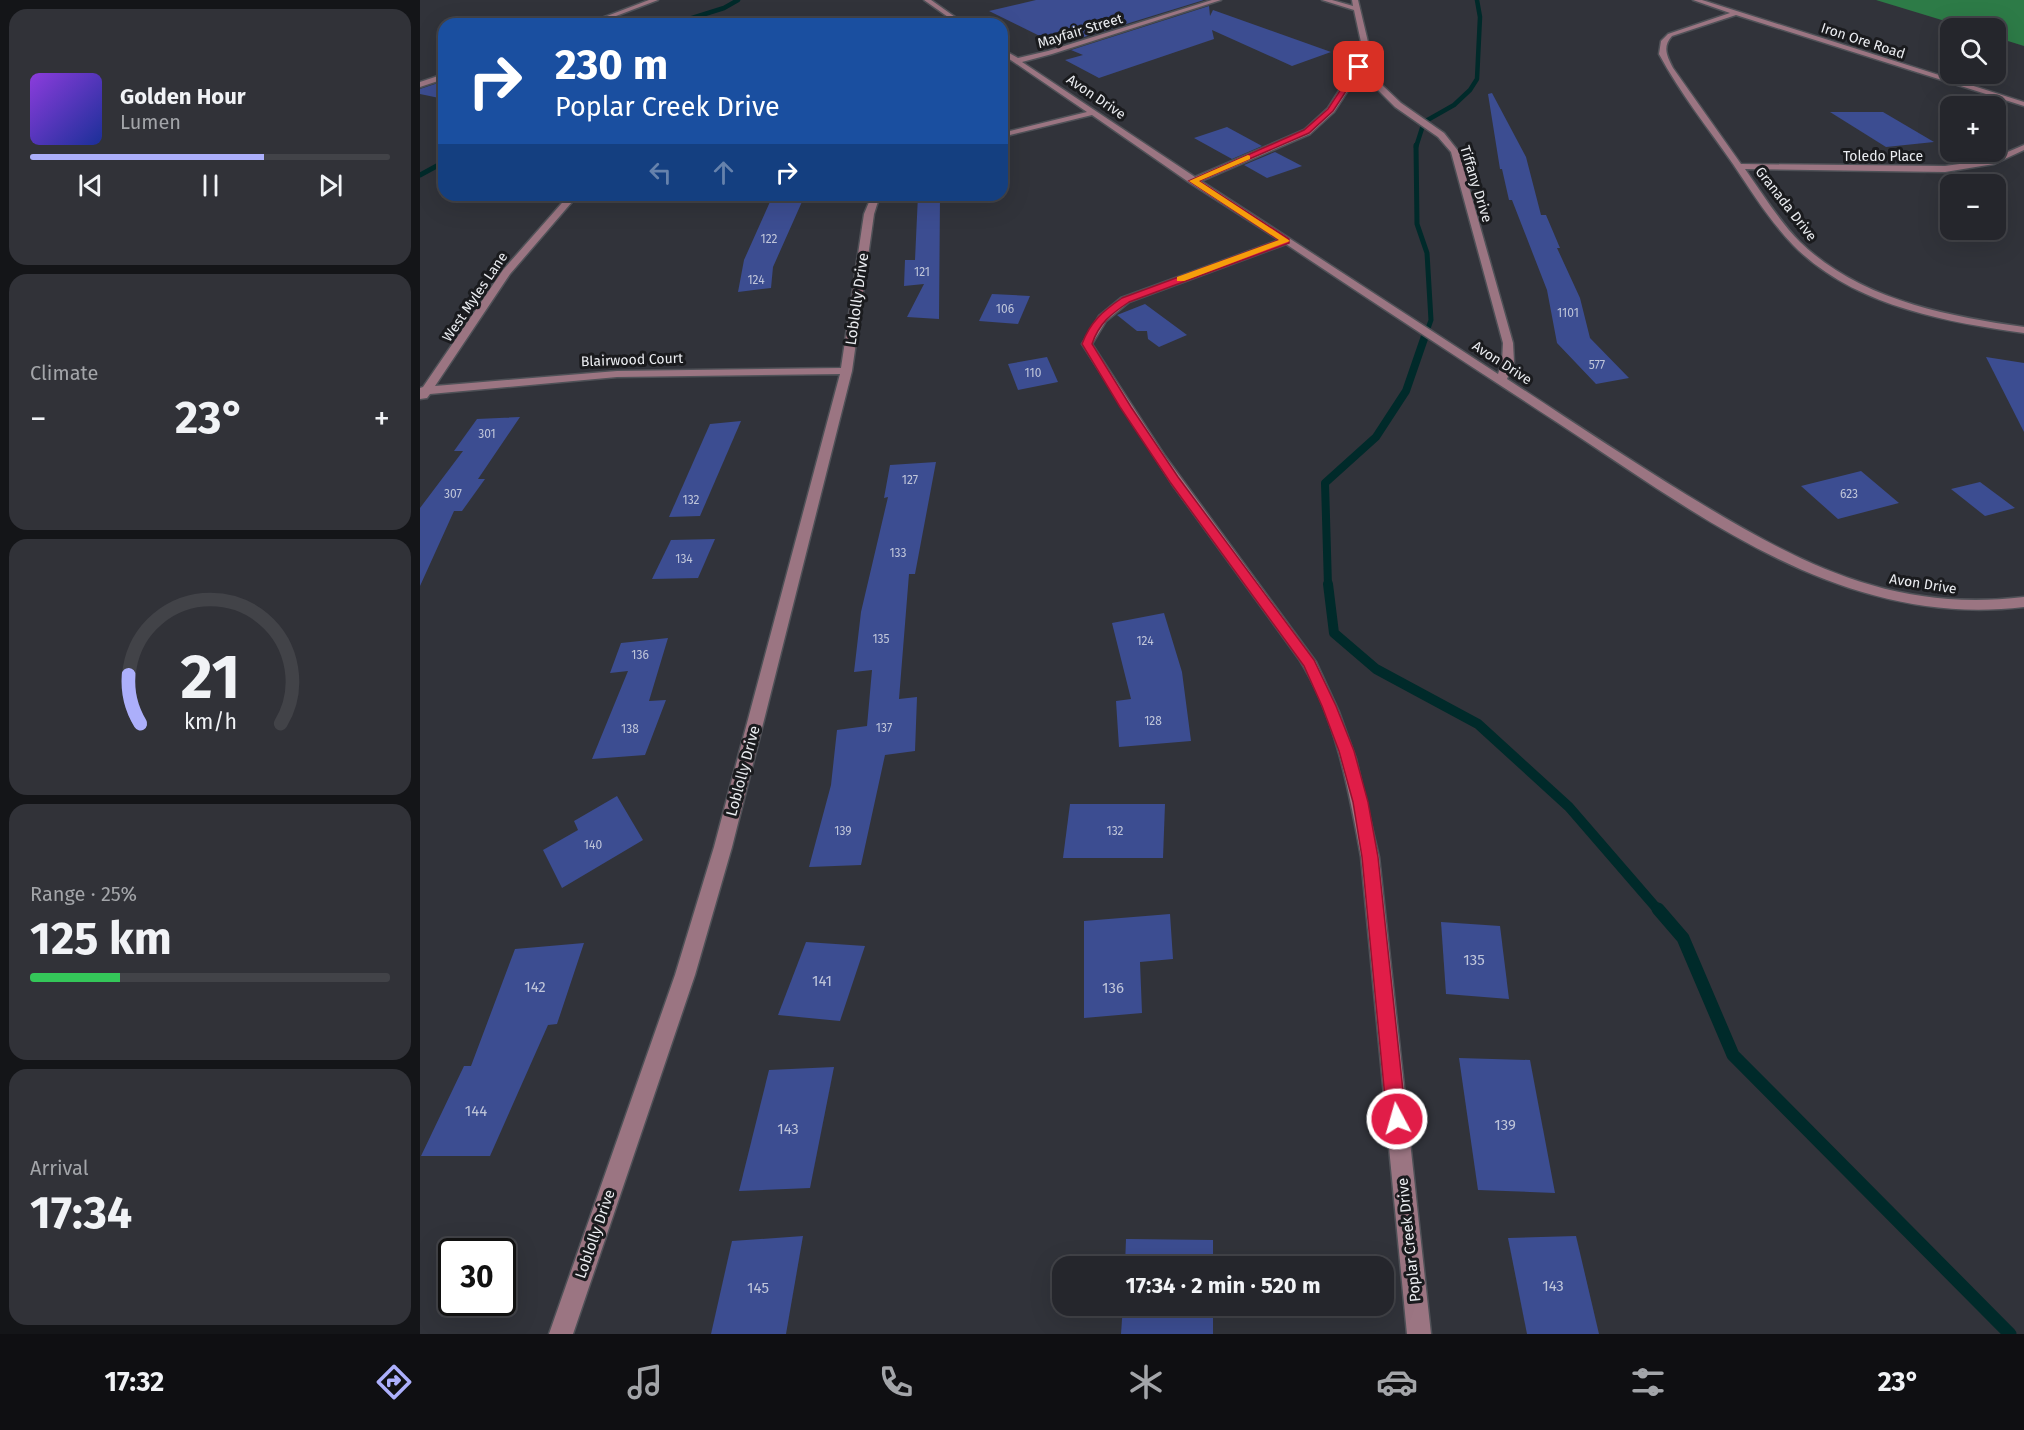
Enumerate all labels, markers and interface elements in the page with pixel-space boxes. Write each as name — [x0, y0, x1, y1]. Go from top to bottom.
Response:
street label: Mayfair Street — [1035, 10, 1126, 52]
map controls — [1940, 18, 2006, 240]
button: search — [1940, 18, 2006, 84]
street label: Iron Ore Road — [1819, 19, 1907, 63]
text: 230 m — [555, 40, 668, 90]
pin — [1333, 41, 1384, 92]
icon: right — [456, 42, 534, 120]
icon: arrive — [1342, 50, 1375, 83]
street label: Avon Drive — [1063, 71, 1129, 123]
text: Golden Hour — [120, 83, 246, 110]
text: Poplar Creek Drive — [555, 91, 780, 123]
button: + — [1940, 96, 2006, 162]
text: Lumen — [120, 110, 181, 134]
street label: Tiffany Drive — [1456, 144, 1496, 224]
street label: Toledo Place — [1843, 148, 1923, 165]
icon: left — [644, 156, 677, 189]
icon: ahead — [707, 156, 740, 189]
icon: right — [770, 156, 803, 189]
street label: Granada Drive — [1752, 163, 1820, 245]
icon: previous — [74, 169, 107, 202]
icon: pause — [194, 169, 227, 202]
icon: next — [314, 169, 347, 202]
button: − — [1940, 174, 2006, 240]
house number: 122 — [760, 232, 778, 246]
street label: West Myles Lane — [439, 249, 511, 345]
street label: Loblolly Drive — [842, 252, 872, 346]
house number: 121 — [914, 265, 930, 279]
house number: 124 — [747, 273, 765, 287]
house number: 106 — [996, 302, 1014, 316]
house number: 1101 — [1557, 306, 1579, 320]
street label: Avon Drive — [1469, 337, 1535, 389]
street label: Blairwood Court — [581, 350, 684, 370]
house number: 577 — [1589, 358, 1605, 372]
text: Climate — [30, 361, 98, 385]
house number: 110 — [1025, 366, 1042, 380]
text: 23° — [175, 391, 245, 445]
text: − — [30, 399, 47, 439]
text: + — [374, 399, 390, 439]
house number: 301 — [478, 427, 496, 441]
house number: 127 — [902, 473, 918, 487]
house number: 307 — [444, 487, 462, 501]
house number: 623 — [1840, 487, 1858, 501]
house number: 132 — [682, 493, 700, 507]
house number: 133 — [889, 546, 907, 560]
house number: 134 — [675, 552, 693, 566]
street label: Avon Drive — [1888, 570, 1958, 598]
house number: 135 — [872, 632, 890, 646]
house number: 124 — [1136, 634, 1154, 648]
text: 21 — [180, 640, 240, 715]
house number: 136 — [631, 648, 649, 662]
text: km/h — [183, 709, 237, 735]
house number: 128 — [1144, 714, 1162, 728]
house number: 137 — [876, 721, 892, 735]
house number: 138 — [621, 722, 639, 736]
street label: Loblolly Drive — [722, 724, 764, 818]
house number: 139 — [834, 824, 852, 838]
house number: 132 — [1106, 824, 1124, 838]
house number: 140 — [584, 838, 602, 852]
text: Range · 25% — [30, 882, 137, 906]
text: 125 km — [30, 912, 172, 966]
house number: 135 — [1463, 951, 1485, 969]
house number: 141 — [812, 972, 832, 990]
house number: 142 — [524, 978, 546, 996]
house number: 136 — [1102, 979, 1124, 997]
position arrow — [1365, 1087, 1429, 1151]
house number: 144 — [465, 1102, 487, 1120]
house number: 139 — [1494, 1116, 1516, 1134]
house number: 143 — [777, 1120, 799, 1138]
text: Arrival — [30, 1156, 89, 1180]
street label: Poplar Creek Drive — [1394, 1177, 1424, 1303]
text: 17:34 — [30, 1186, 132, 1240]
street label: Loblolly Drive — [571, 1187, 619, 1281]
speed limit sign: 30 — [438, 1238, 516, 1316]
text: 17:34 · 2 min · 520 m — [1126, 1272, 1321, 1299]
house number: 143 — [1542, 1277, 1564, 1295]
house number: 145 — [747, 1279, 769, 1297]
icon: directions — [373, 1361, 415, 1403]
icon: music — [624, 1361, 666, 1403]
icon: phone — [875, 1361, 917, 1403]
icon: climate — [1125, 1361, 1167, 1403]
icon: car — [1376, 1361, 1418, 1403]
icon: filters — [1627, 1361, 1669, 1403]
text: 17:32 — [104, 1366, 164, 1398]
text: 23° — [1878, 1366, 1920, 1398]

